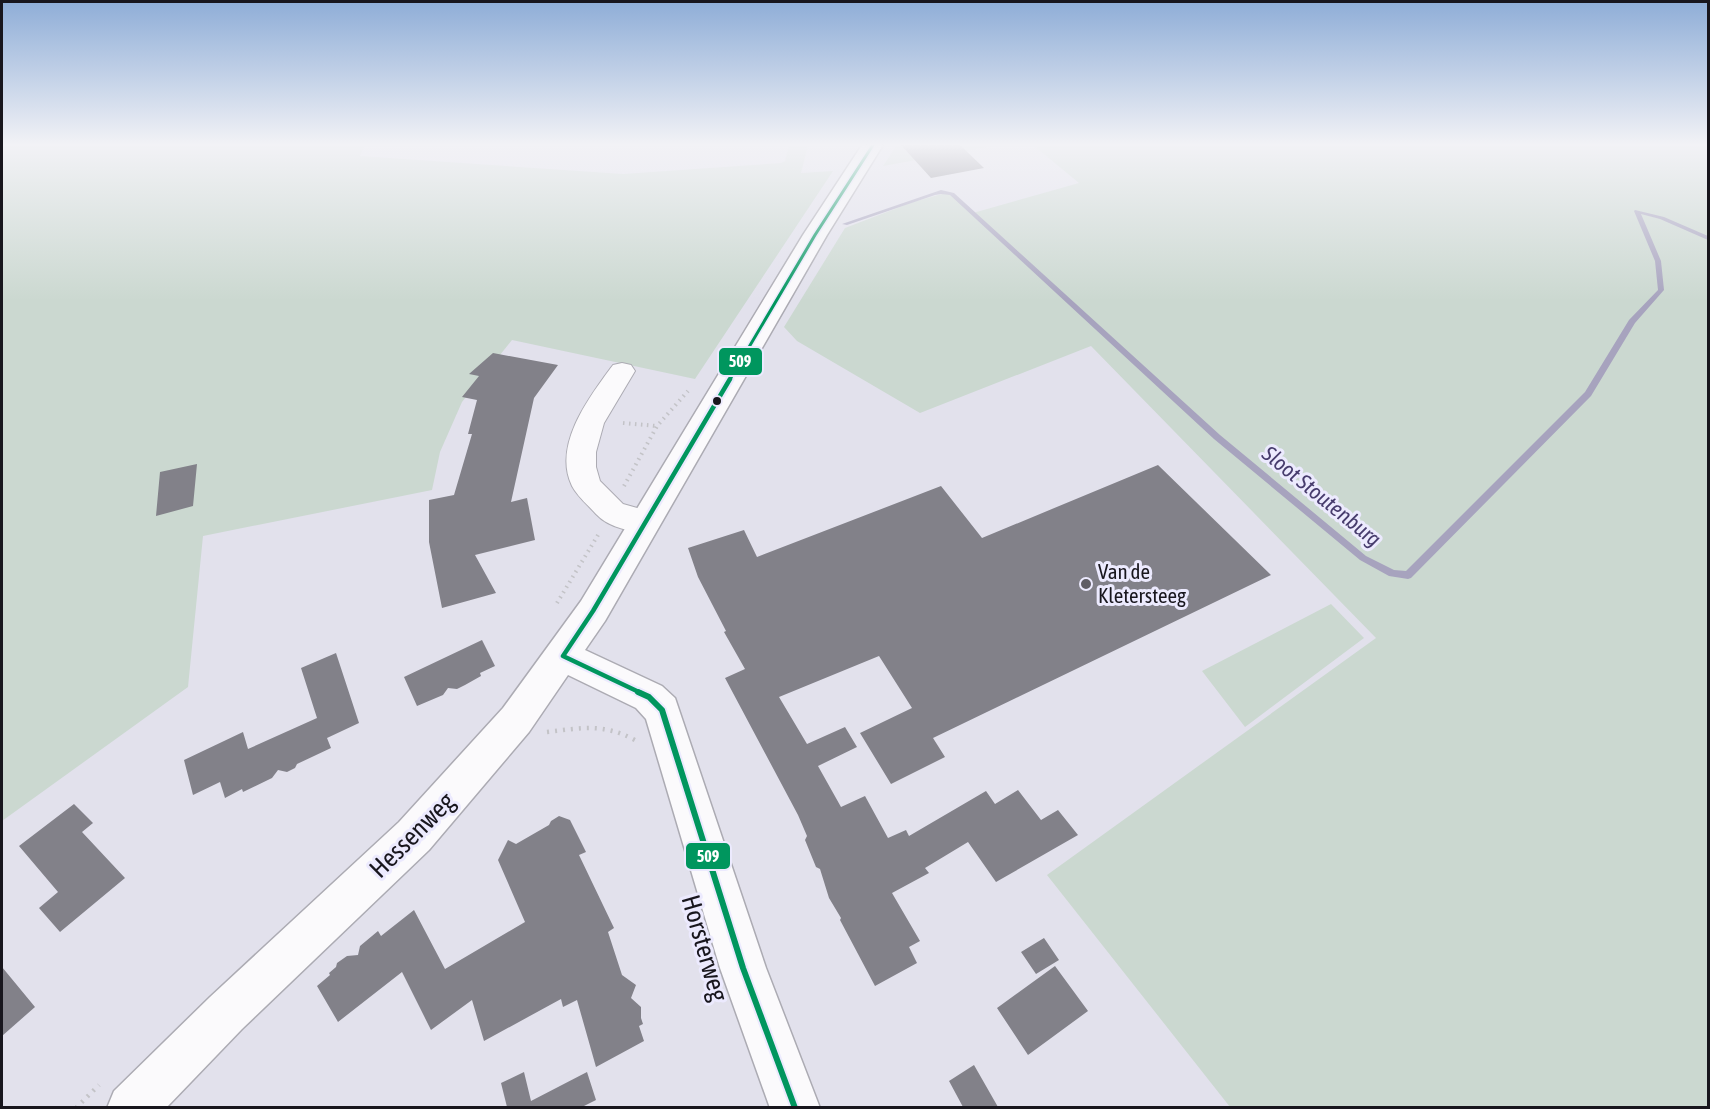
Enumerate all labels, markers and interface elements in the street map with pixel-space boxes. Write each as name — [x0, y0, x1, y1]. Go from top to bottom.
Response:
line badge: 509 — [718, 347, 763, 376]
text: 509 — [729, 352, 752, 370]
unlabelled marker — [711, 395, 723, 407]
water label: Sloot Stoutenburg — [1257, 440, 1387, 552]
place label: Van de Kletersteeg — [1098, 559, 1186, 607]
marker: Van de Kletersteeg — [1079, 577, 1093, 591]
street label: Hessenweg — [363, 786, 461, 884]
line badge: 509 — [685, 842, 731, 870]
text: 509 — [697, 847, 720, 865]
street label: Horsterweg — [676, 891, 735, 1005]

